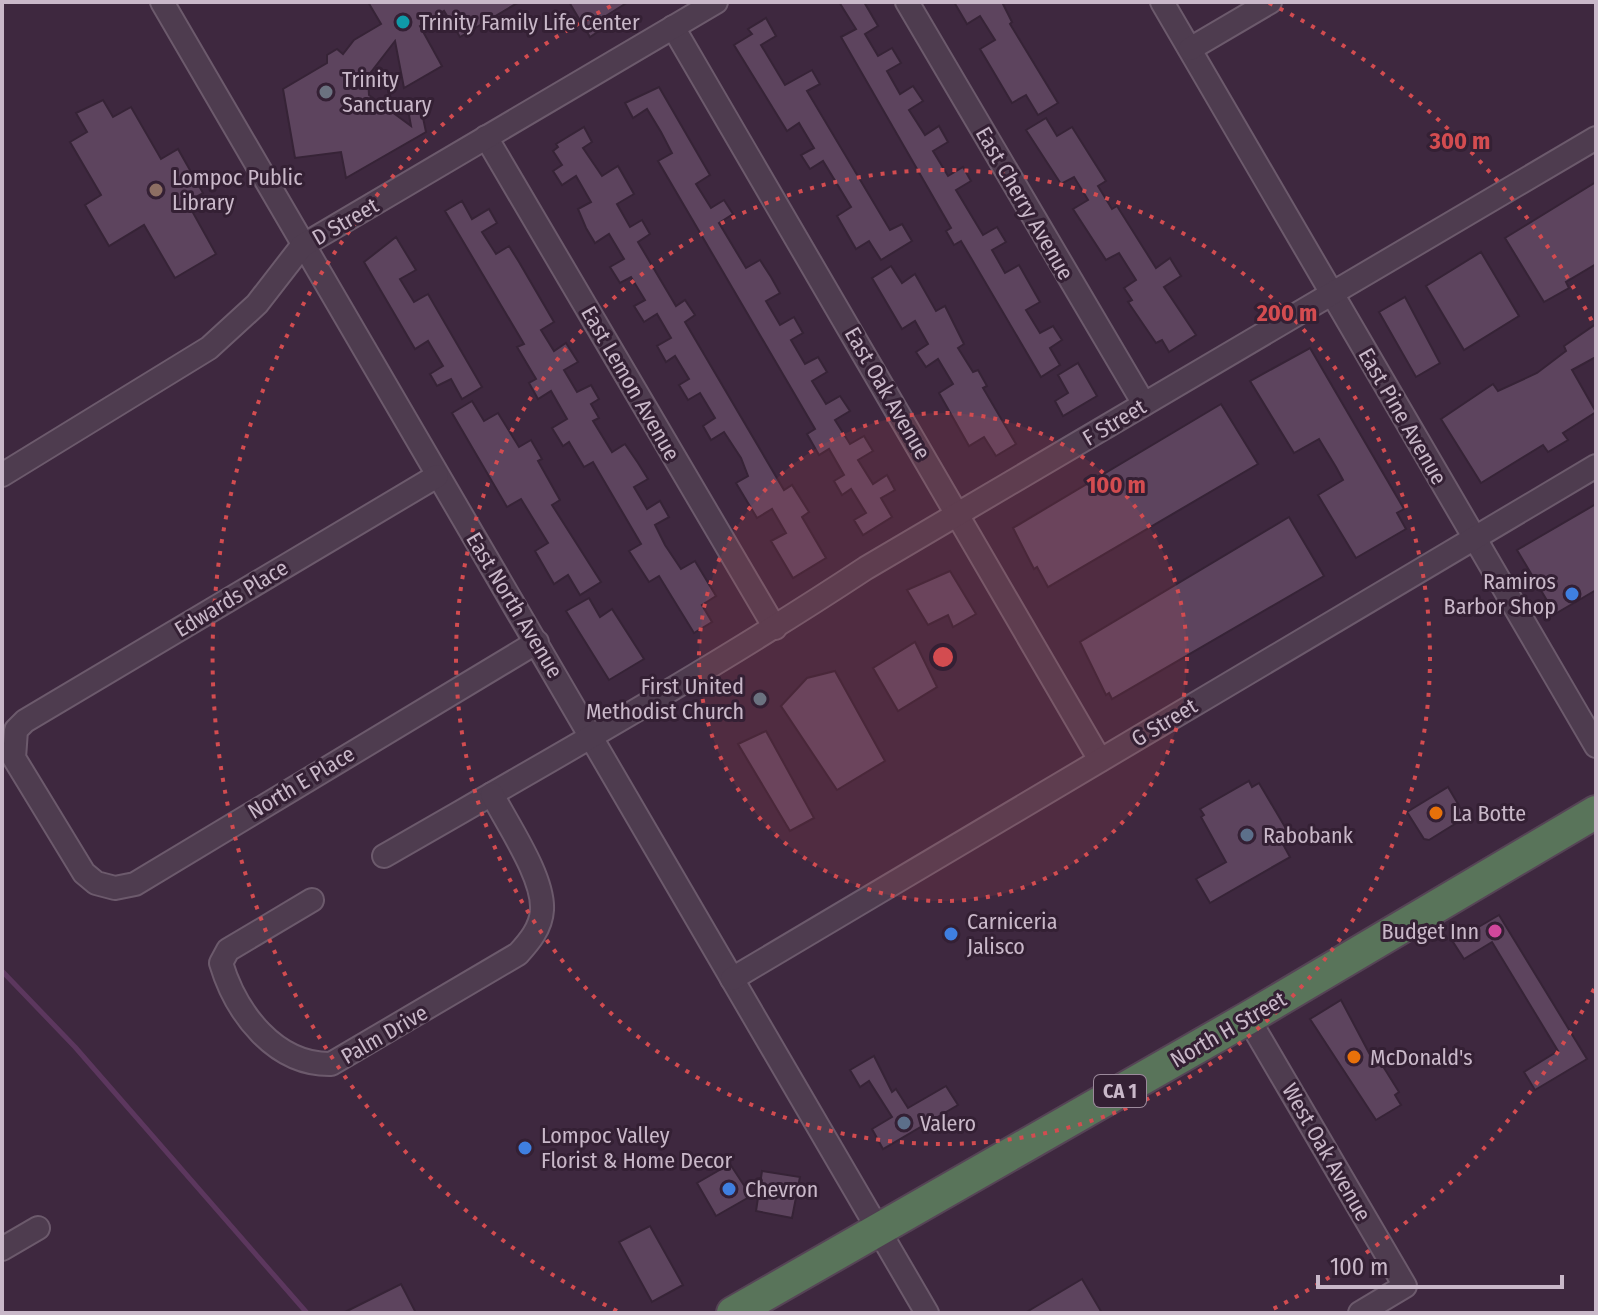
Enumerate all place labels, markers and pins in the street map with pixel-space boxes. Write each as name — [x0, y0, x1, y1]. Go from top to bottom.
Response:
place label: Trinity Family Life Center — [419, 9, 640, 36]
marker: Trinity Family Life Center — [394, 13, 412, 31]
place label: Trinity Sanctuary — [342, 66, 432, 118]
marker: Trinity Sanctuary — [317, 83, 335, 101]
place label: Lompoc Public Library — [172, 164, 303, 216]
marker: Lompoc Public Library — [147, 181, 165, 199]
place label: Ramiros Barbor Shop — [1444, 568, 1556, 620]
marker: Ramiros Barbor Shop — [1563, 585, 1581, 603]
centre of rings — [929, 643, 957, 671]
place label: First United Methodist Church — [586, 673, 744, 725]
marker: First United Methodist Church — [751, 690, 769, 708]
place label: La Botte — [1452, 800, 1526, 827]
marker: La Botte — [1427, 804, 1445, 822]
place label: Rabobank — [1263, 822, 1354, 849]
marker: Rabobank — [1238, 826, 1256, 844]
place label: Carniceria Jalisco — [967, 908, 1057, 960]
place label: Budget Inn — [1381, 918, 1479, 945]
marker: Budget Inn — [1486, 922, 1504, 940]
marker: Carniceria Jalisco — [942, 925, 960, 943]
place label: McDonald's — [1370, 1044, 1473, 1071]
marker: McDonald's — [1345, 1048, 1363, 1066]
place label: Valero — [920, 1110, 976, 1137]
marker: Valero — [895, 1114, 913, 1132]
place label: Lompoc Valley Florist & Home Decor — [541, 1122, 733, 1174]
marker: Lompoc Valley Florist & Home Decor — [516, 1139, 534, 1157]
place label: Chevron — [745, 1176, 818, 1203]
marker: Chevron — [720, 1180, 738, 1198]

